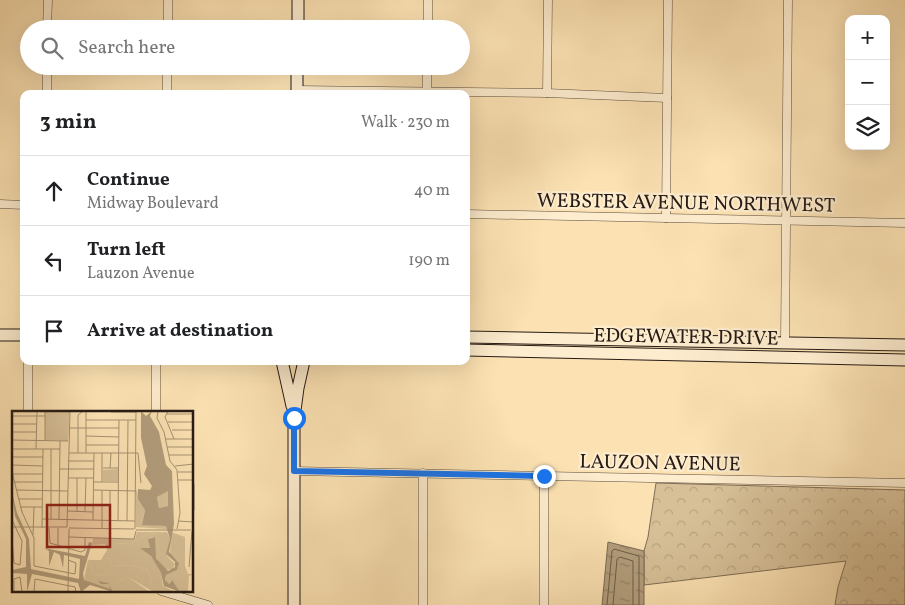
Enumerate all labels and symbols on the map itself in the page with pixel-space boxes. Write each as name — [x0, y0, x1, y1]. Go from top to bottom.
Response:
street label: WEBSTER AVENUE NORTHWEST — [536, 187, 836, 221]
street label: EDGEWATER DRIVE — [593, 322, 779, 354]
route start — [283, 407, 306, 430]
inset map — [12, 411, 194, 592]
street label: LAUZON AVENUE — [579, 449, 741, 479]
route end — [533, 465, 556, 488]

